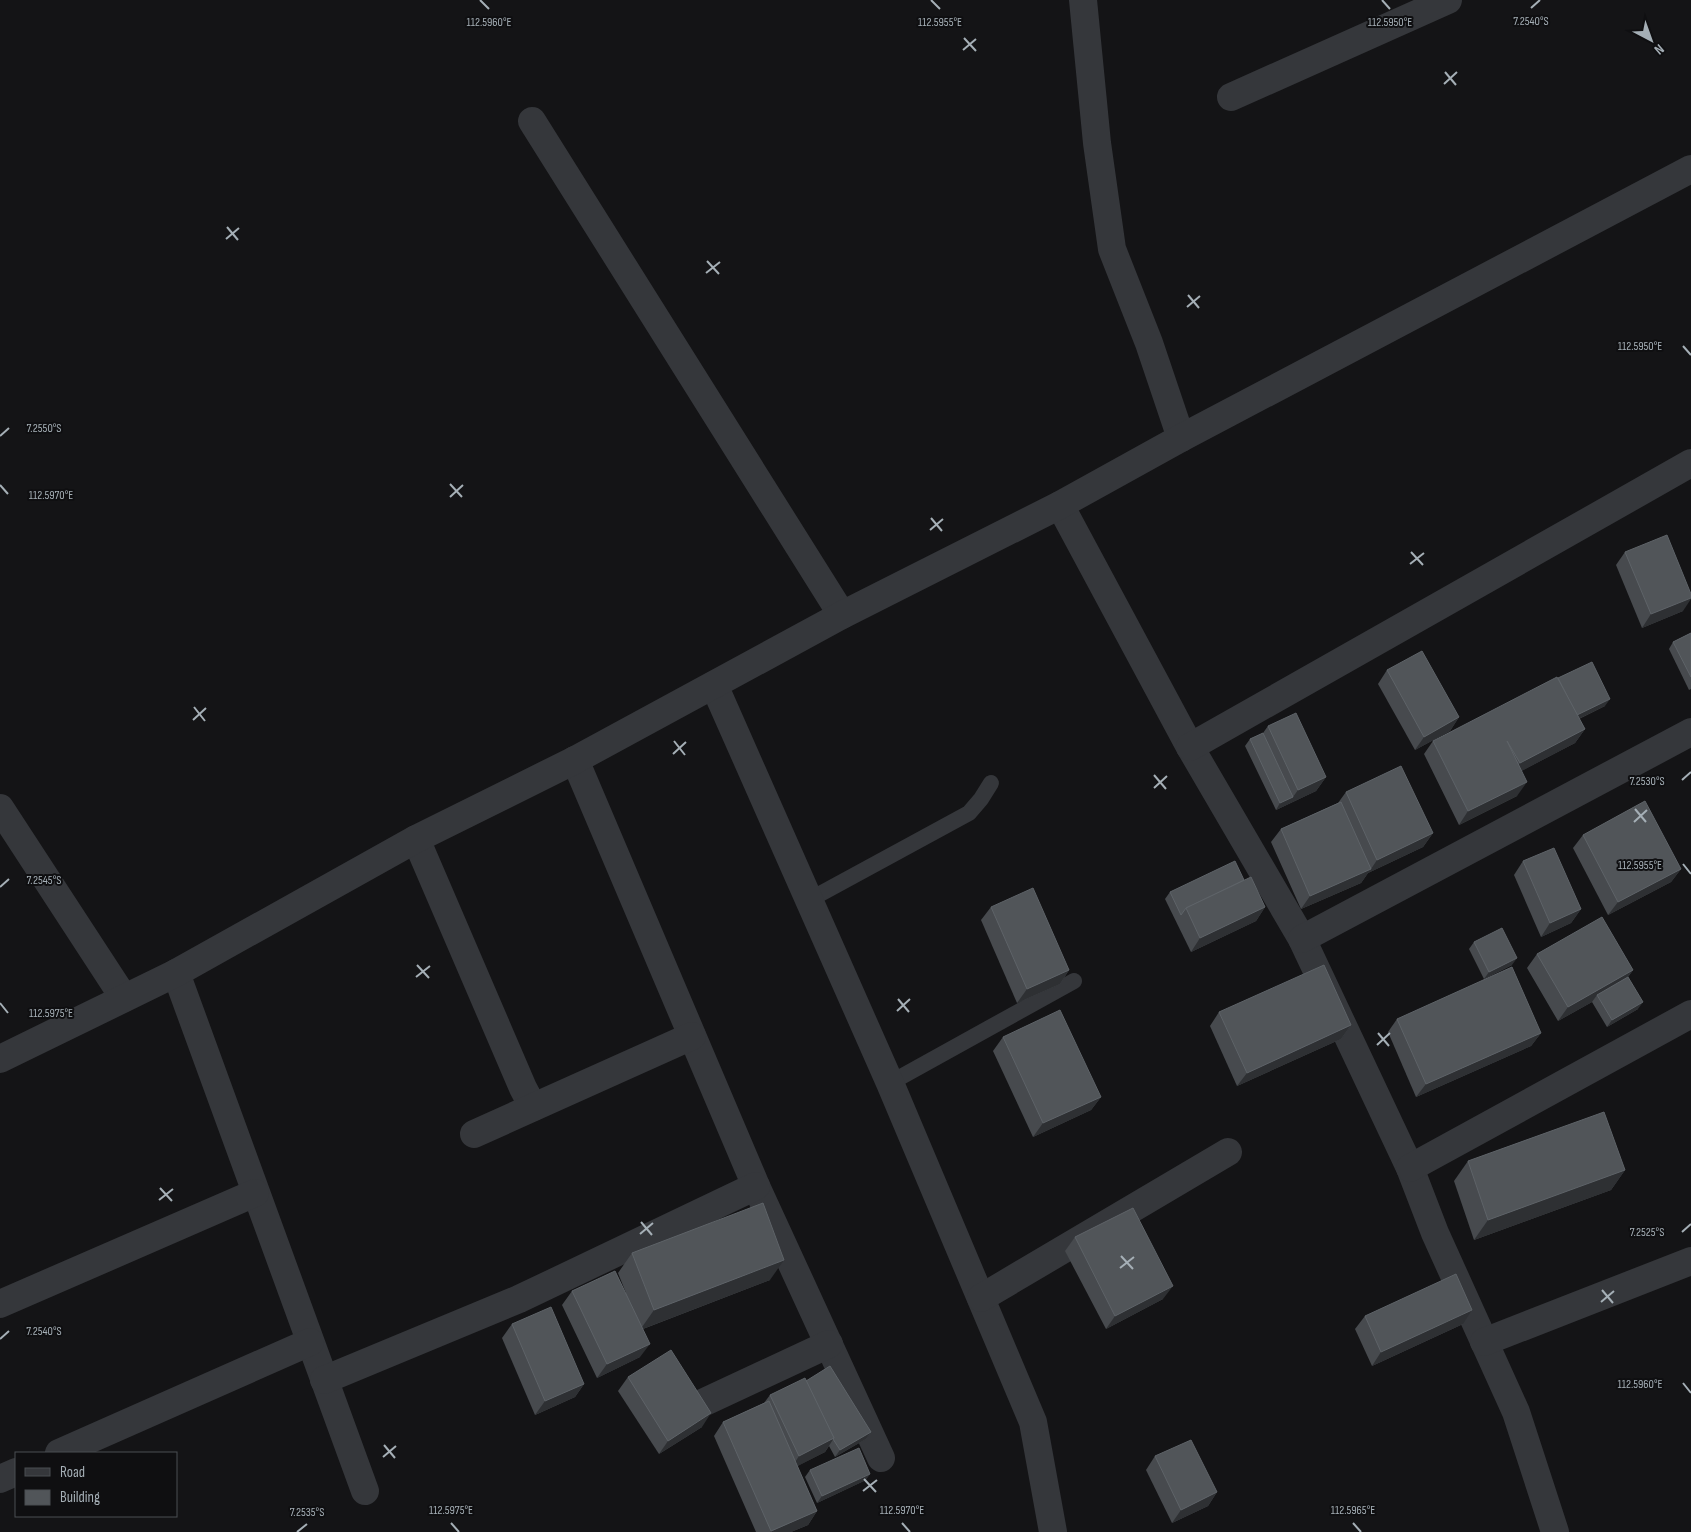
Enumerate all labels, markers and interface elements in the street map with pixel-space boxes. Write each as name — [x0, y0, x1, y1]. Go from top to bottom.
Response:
text: 7.2540°S — [1513, 14, 1549, 29]
text: 112.5960°E — [467, 15, 512, 30]
text: 112.5955°E — [918, 15, 962, 30]
text: 112.5950°E — [1368, 15, 1412, 30]
north arrow — [1626, 15, 1676, 65]
text: N — [1651, 41, 1668, 58]
text: 112.5950°E — [1618, 339, 1662, 354]
text: 7.2550°S — [26, 421, 62, 436]
text: 112.5970°E — [29, 488, 73, 503]
text: 7.2530°S — [1629, 774, 1665, 789]
text: 112.5955°E — [1618, 858, 1662, 873]
text: 7.2545°S — [27, 873, 61, 888]
text: 112.5975°E — [29, 1006, 73, 1021]
text: 7.2525°S — [1630, 1225, 1664, 1240]
text: 7.2540°S — [26, 1324, 62, 1339]
text: 112.5960°E — [1618, 1377, 1663, 1392]
legend — [15, 1452, 178, 1517]
text: Road — [60, 1463, 85, 1482]
text: Building — [60, 1488, 100, 1507]
text: 112.5975°E — [429, 1503, 473, 1518]
text: 112.5970°E — [880, 1503, 924, 1518]
text: 112.5965°E — [1331, 1503, 1375, 1518]
text: 7.2535°S — [290, 1505, 324, 1520]

